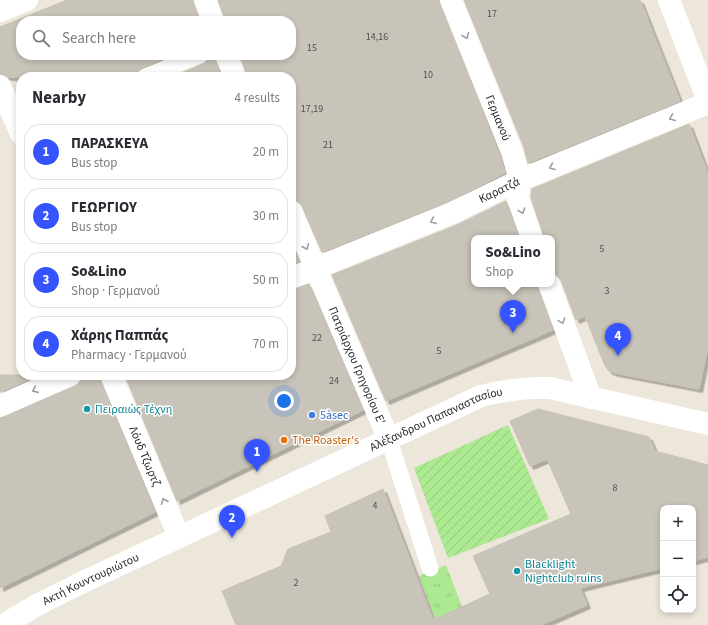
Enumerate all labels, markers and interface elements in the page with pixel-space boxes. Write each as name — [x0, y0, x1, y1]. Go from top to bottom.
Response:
house number: 17 — [487, 7, 497, 21]
search box — [16, 16, 296, 60]
icon: search — [30, 27, 52, 49]
text: Search here — [62, 28, 136, 49]
house number: 14,16 — [366, 30, 388, 44]
one-way arrow — [461, 33, 469, 40]
house number: 15 — [307, 41, 317, 55]
house number: 10 — [423, 68, 433, 82]
text: Nearby — [32, 86, 86, 110]
text: 4 results — [235, 89, 280, 107]
street label: Γερμανού — [481, 92, 515, 144]
house number: 17,19 — [301, 102, 323, 116]
one-way arrow — [668, 113, 675, 121]
text: ΠΑΡΑΣΚΕΥΑ — [71, 133, 148, 154]
house number: 21 — [323, 138, 333, 152]
text: 1 — [43, 143, 49, 161]
text: 20 m — [253, 143, 279, 161]
text: Bus stop — [71, 154, 117, 172]
one-way arrow — [548, 163, 555, 171]
street label: Καρατζά — [476, 173, 523, 208]
text: ΓΕΩΡΓΙΟΥ — [71, 197, 137, 218]
text: 2 — [43, 207, 49, 225]
text: 30 m — [253, 207, 279, 225]
one-way arrow — [518, 208, 526, 215]
one-way arrow — [430, 216, 437, 224]
text: Bus stop — [71, 218, 117, 236]
popup — [471, 235, 555, 287]
one-way arrow — [301, 242, 309, 250]
text: So&Lino — [485, 242, 541, 263]
house number: 5 — [600, 242, 605, 256]
text: So&Lino — [71, 261, 127, 282]
text: Shop — [485, 263, 514, 281]
text: 3 — [43, 271, 49, 289]
text: 50 m — [253, 271, 279, 289]
text: Shop · Γερμανού — [71, 282, 160, 300]
house number: 3 — [605, 284, 610, 298]
pin: 3 — [500, 300, 526, 333]
street label: Πατριάρχου Γρηγορίου Ε' — [324, 304, 389, 427]
one-way arrow — [558, 317, 566, 324]
pin: 4 — [605, 323, 631, 356]
text: Χάρης Παππάς — [71, 325, 168, 346]
house number: 22 — [312, 331, 322, 345]
text: 4 — [43, 335, 49, 353]
text: 70 m — [253, 335, 279, 353]
house number: 5 — [437, 344, 442, 358]
text: Pharmacy · Γερμανού — [71, 346, 187, 364]
house number: 24 — [329, 374, 339, 388]
street label: Αλέξανδρου Παπαναστασίου — [367, 383, 504, 456]
one-way arrow — [31, 385, 39, 393]
your location — [274, 391, 294, 411]
place label: Πειραιώς Τἐχνη — [95, 401, 172, 418]
marker: Πειραιώς Τἐχνη — [82, 404, 92, 414]
place label: 5àsec — [320, 407, 349, 424]
marker: 5àsec — [307, 410, 317, 420]
street label: Λόυδ Τζωρτζ — [124, 424, 165, 489]
place label: The Roaster's — [292, 432, 359, 449]
marker: The Roaster's — [279, 435, 289, 445]
pin: 1 — [244, 439, 270, 472]
house number: 8 — [613, 481, 618, 495]
one-way arrow — [161, 498, 169, 506]
house number: 4 — [373, 499, 378, 513]
pin: 2 — [219, 505, 245, 538]
map controls — [660, 505, 696, 613]
button: + — [660, 505, 696, 541]
button: − — [660, 541, 696, 577]
street label: Ακτή Κουντουριώτου — [40, 549, 142, 610]
place label: Blacklight Nightclub ruins — [525, 556, 602, 587]
marker: Blacklight Nightclub ruins — [512, 566, 522, 576]
house number: 2 — [294, 576, 299, 590]
button: locate — [660, 577, 696, 613]

